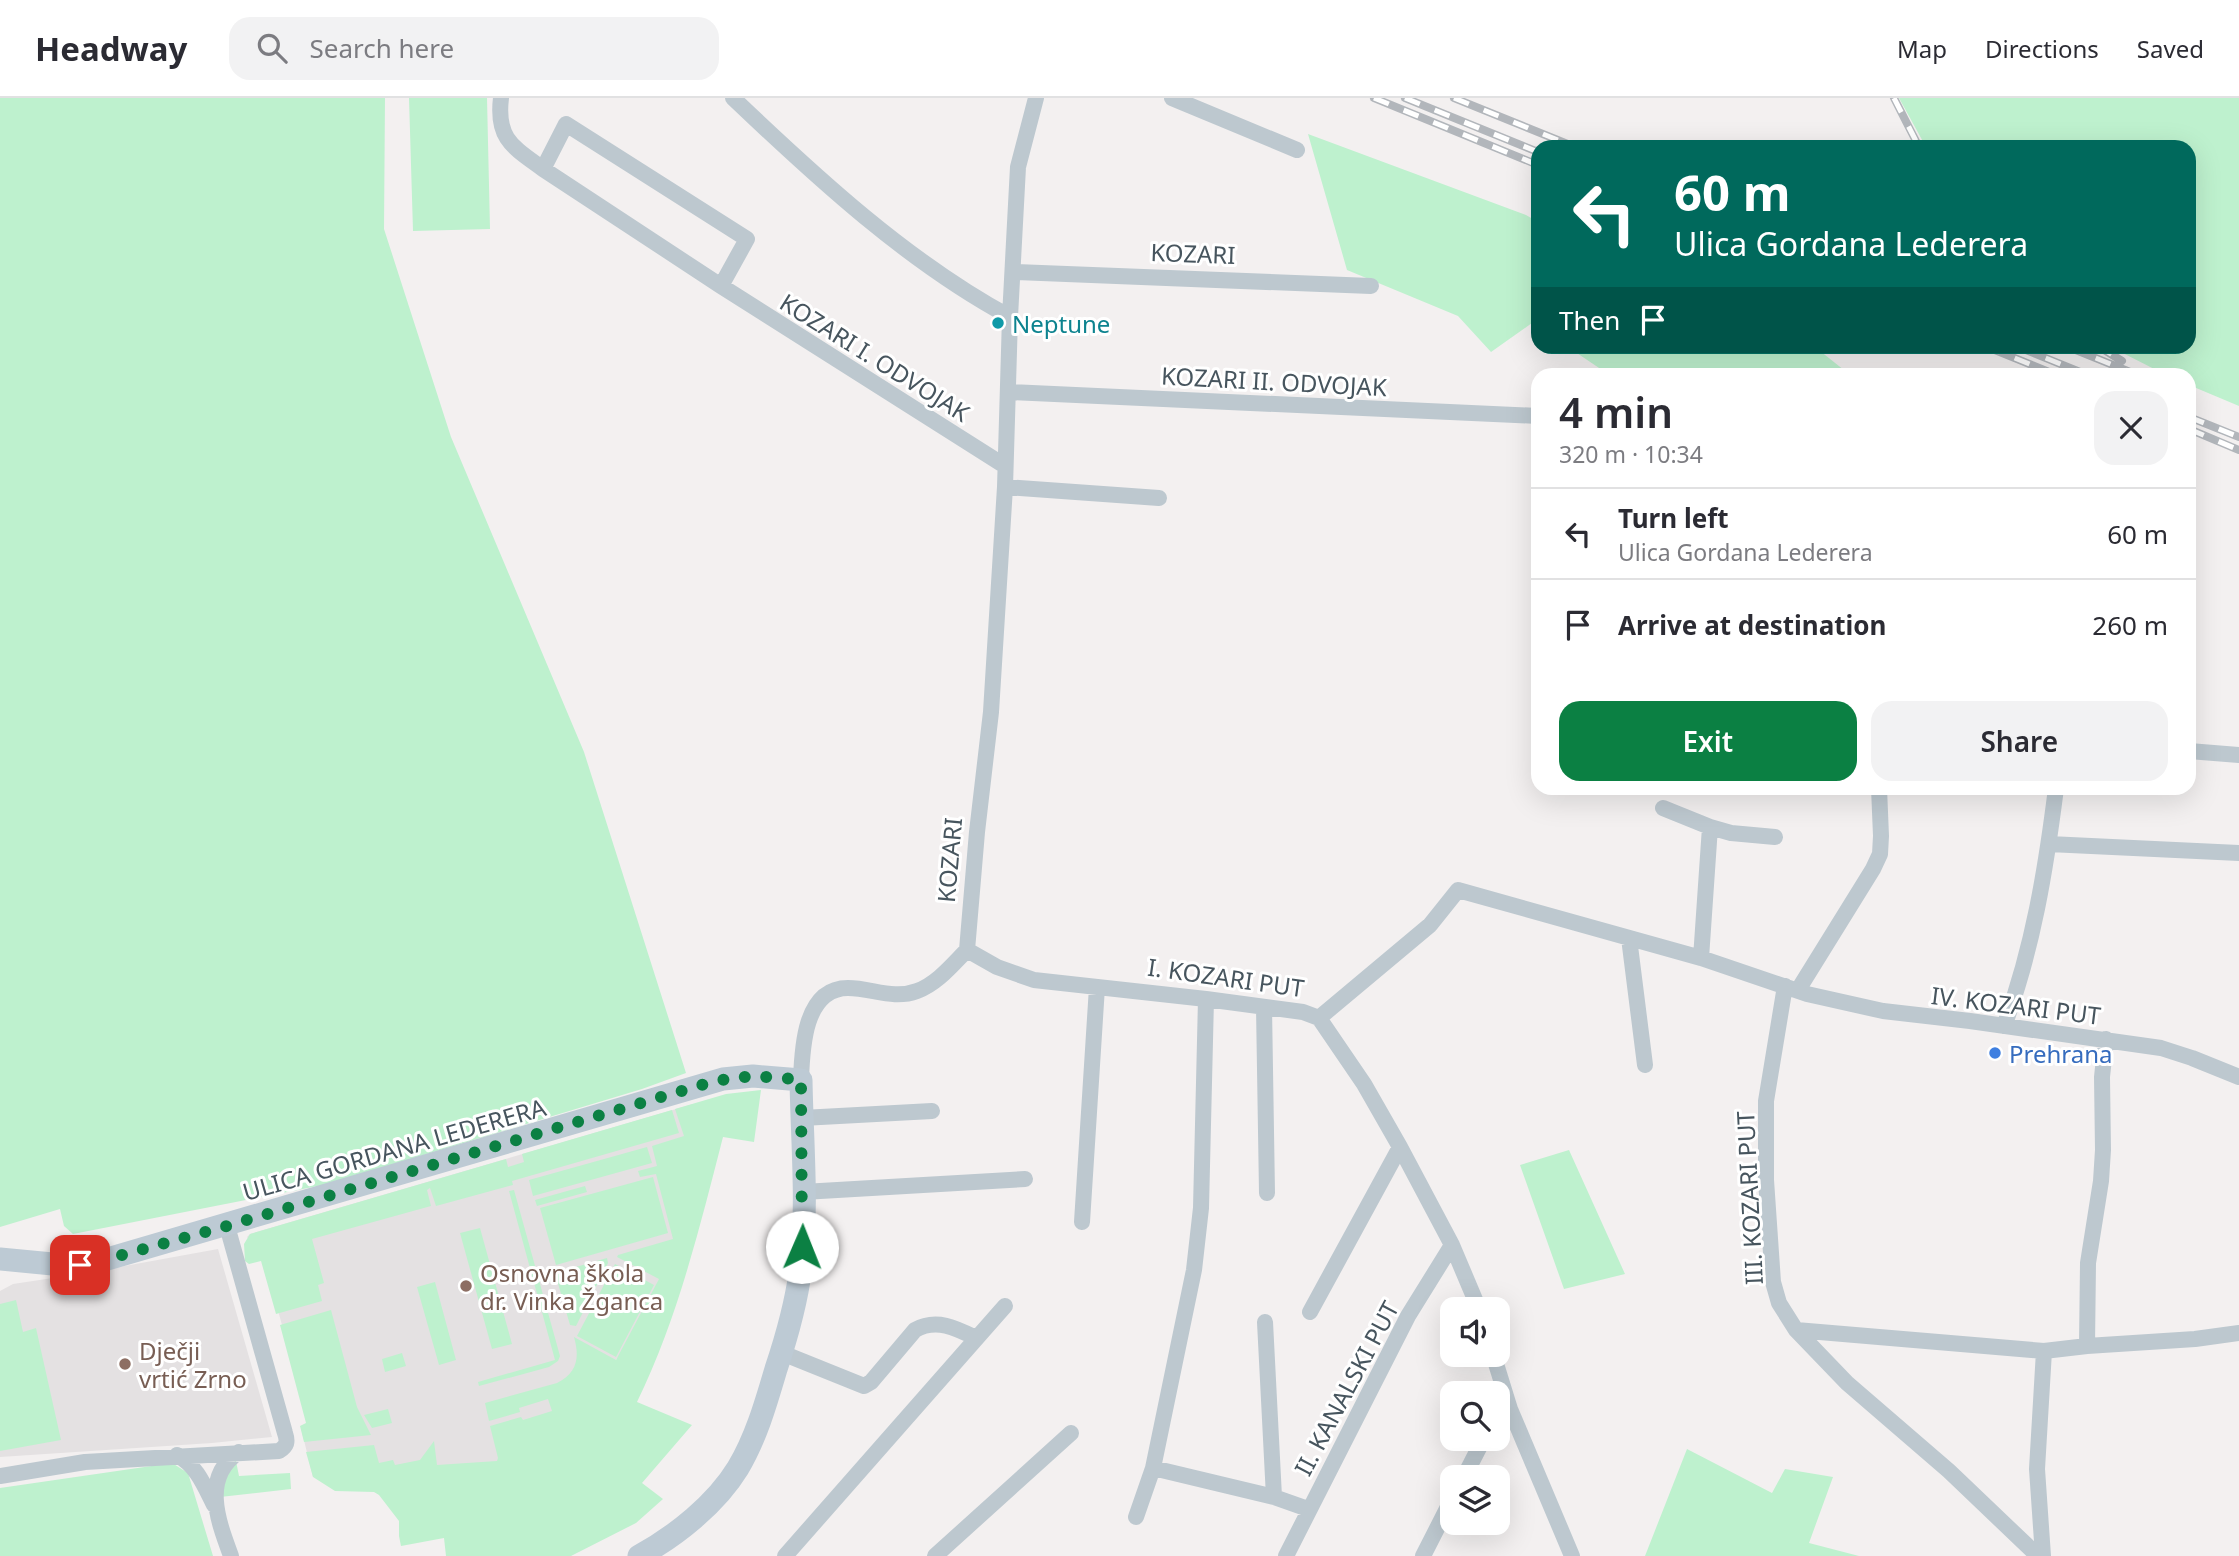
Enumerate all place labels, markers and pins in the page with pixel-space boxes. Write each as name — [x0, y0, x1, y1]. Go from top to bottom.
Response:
place label: Neptune — [1012, 307, 1110, 340]
marker: Neptune — [990, 315, 1006, 331]
place label: Prehrana — [2009, 1037, 2113, 1070]
marker: Prehrana — [1987, 1045, 2003, 1061]
pin — [50, 1235, 110, 1295]
place label: Osnovna škola dr. Vinka Žganca — [480, 1256, 663, 1317]
marker: Osnovna škola dr. Vinka Žganca — [458, 1278, 474, 1294]
place label: Dječji vrtić Zrno — [139, 1334, 247, 1395]
marker: Dječji vrtić Zrno — [117, 1356, 133, 1372]

